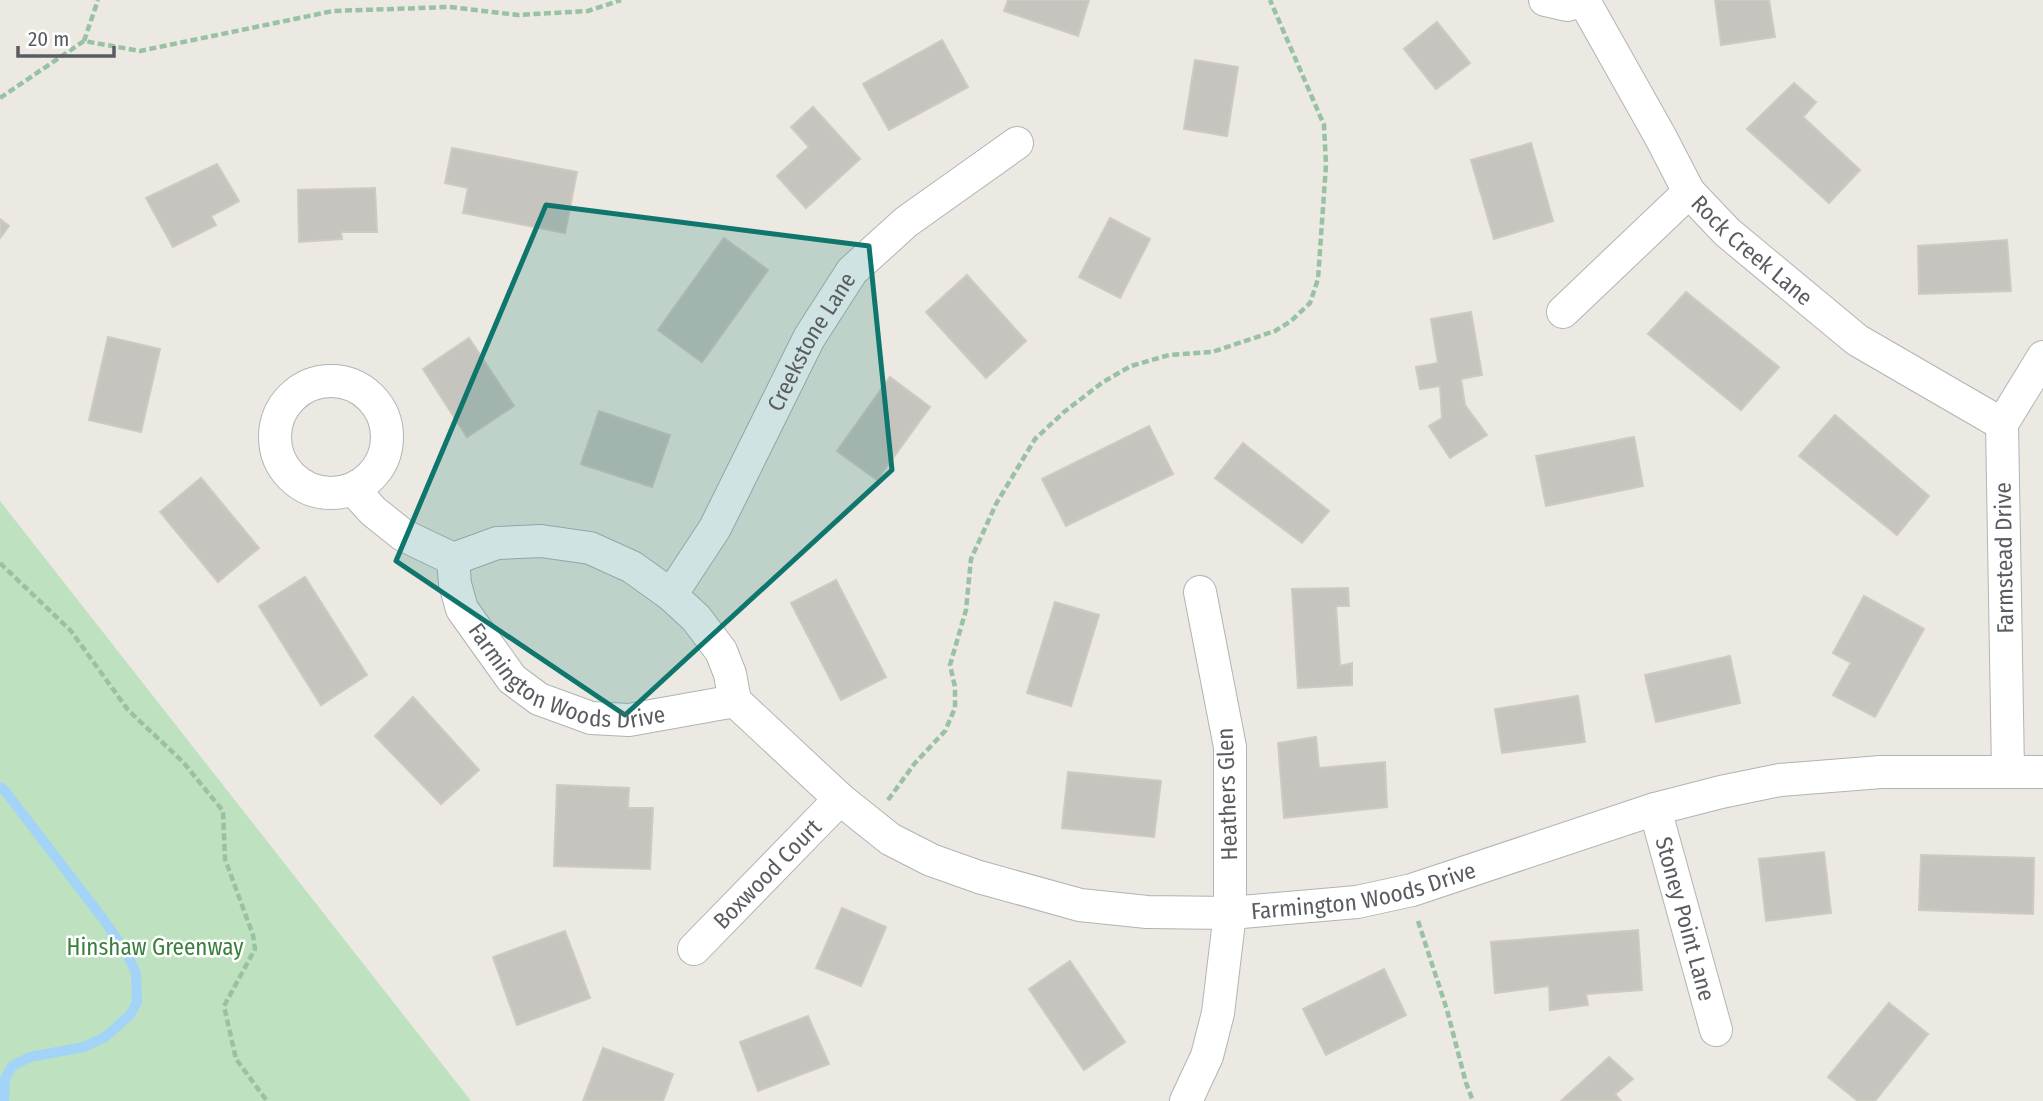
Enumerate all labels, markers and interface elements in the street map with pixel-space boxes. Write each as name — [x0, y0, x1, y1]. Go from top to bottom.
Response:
scale bar — [18, 14, 114, 58]
text: 20 m — [28, 26, 69, 52]
street label: Rock Creek Lane — [1685, 189, 1818, 311]
street label: Creekstone Lane — [761, 267, 861, 416]
street label: Farmstead Drive — [1989, 482, 2019, 634]
street label: Farmington Woods Drive — [463, 618, 667, 734]
street label: Heathers Glen — [1211, 727, 1243, 861]
street label: Boxwood Court — [707, 813, 827, 935]
street label: Stoney Point Lane — [1649, 834, 1721, 1004]
street label: Farmington Woods Drive — [1250, 856, 1479, 925]
park label: Hinshaw Greenway — [67, 933, 244, 961]

